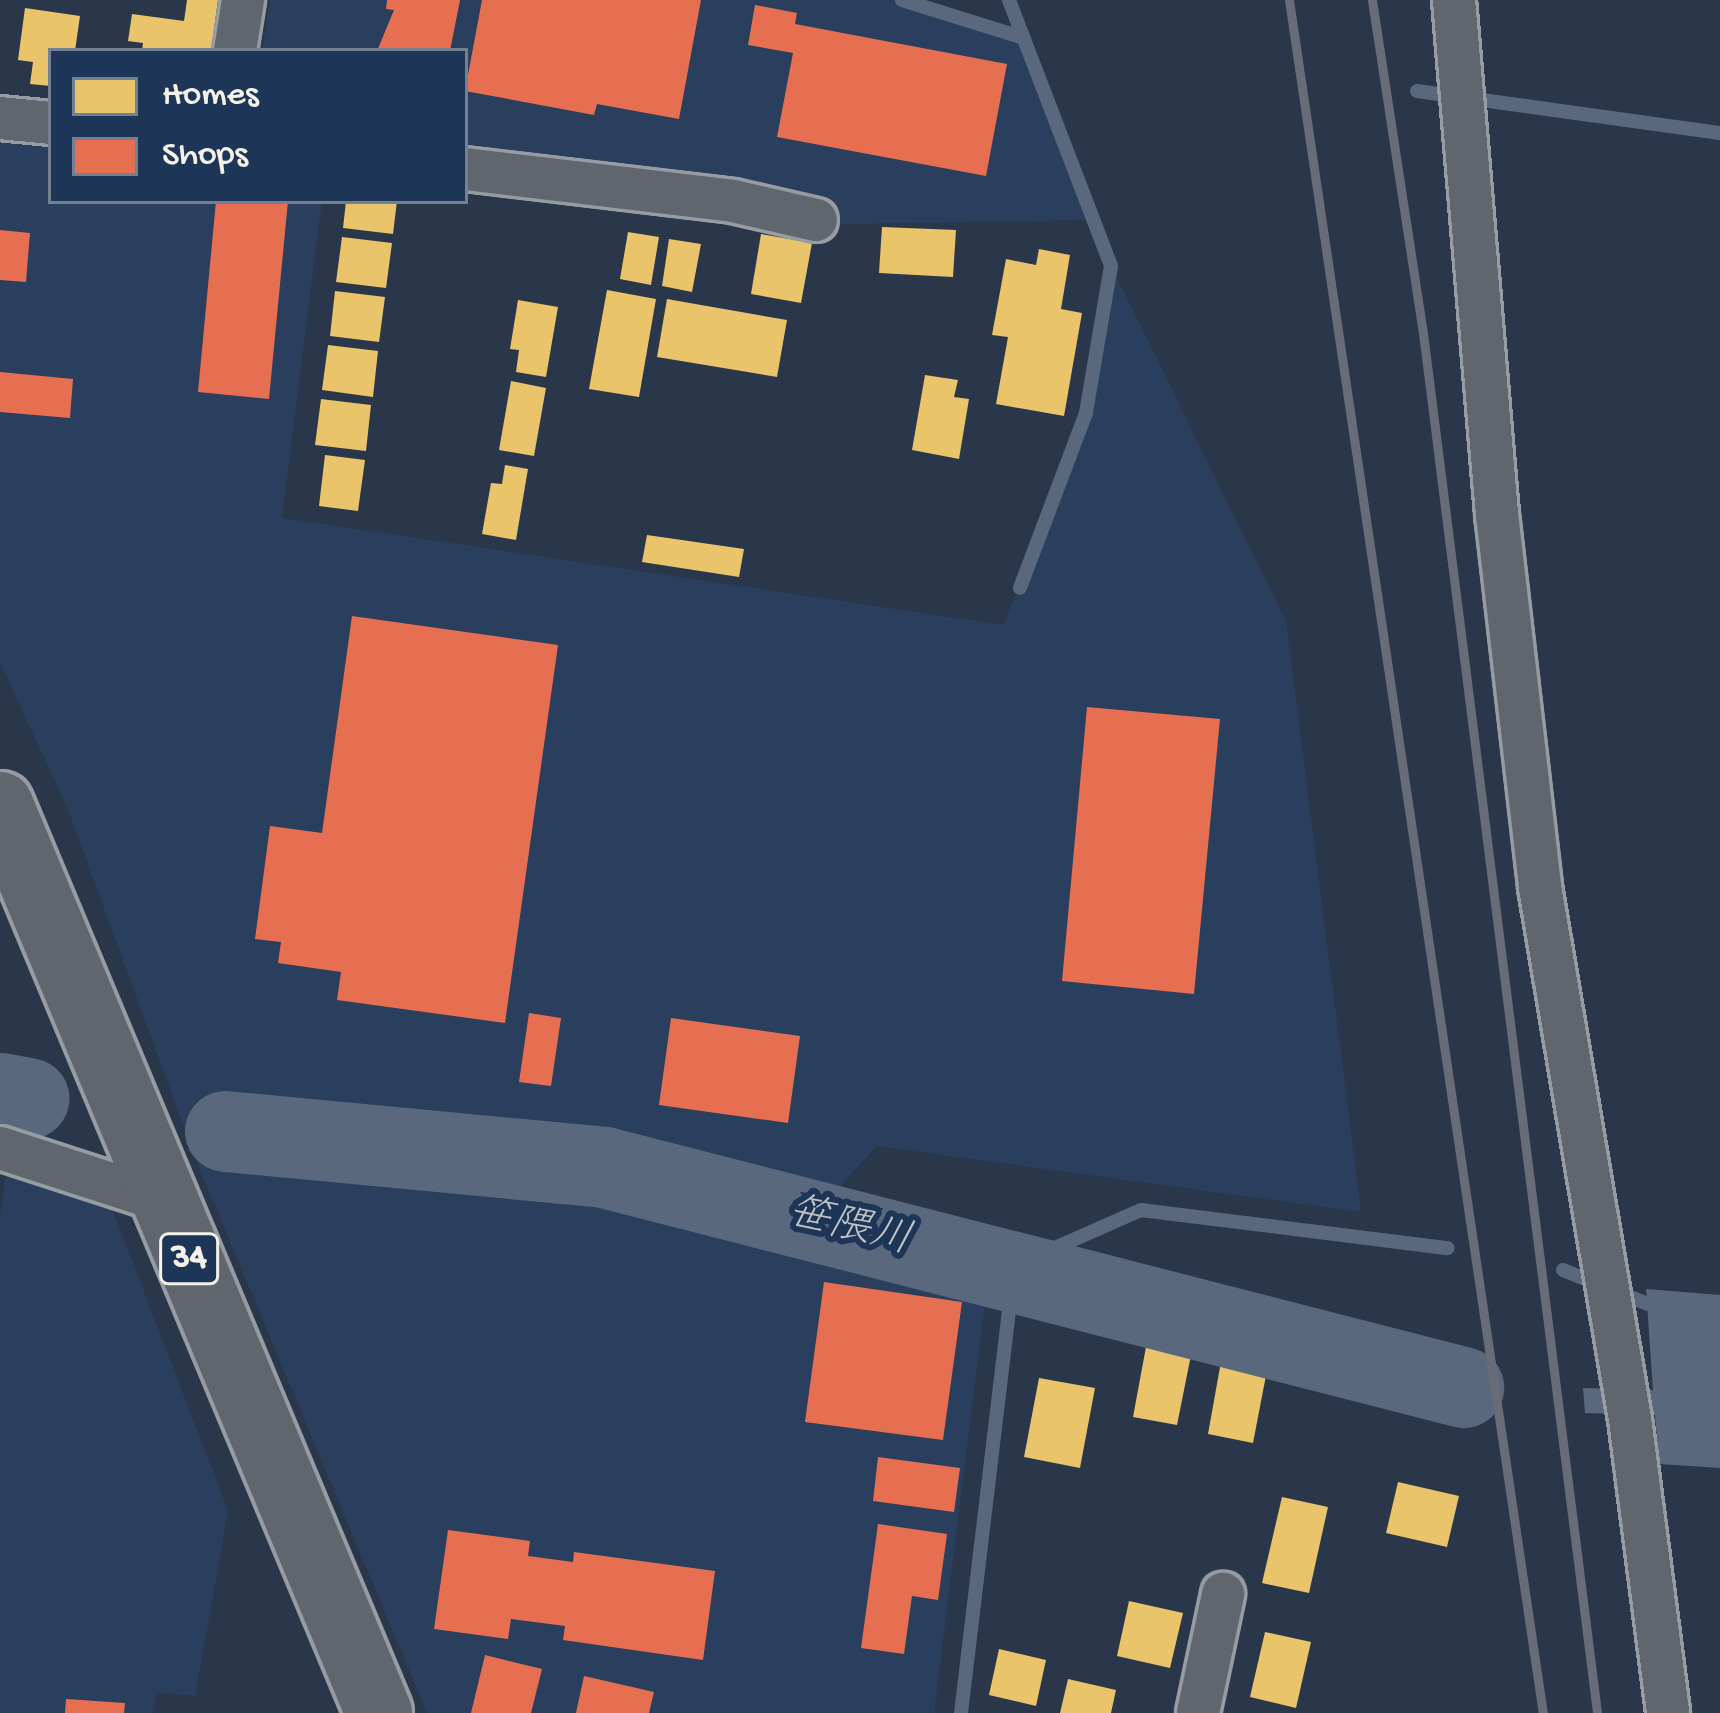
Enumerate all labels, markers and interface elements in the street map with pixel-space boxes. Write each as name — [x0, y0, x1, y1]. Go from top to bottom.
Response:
legend — [48, 48, 468, 204]
text: Homes — [162, 75, 259, 118]
text: Shops — [162, 135, 248, 178]
water label: 笹隈川 — [782, 1190, 916, 1270]
road number: 34 — [159, 1229, 219, 1289]

